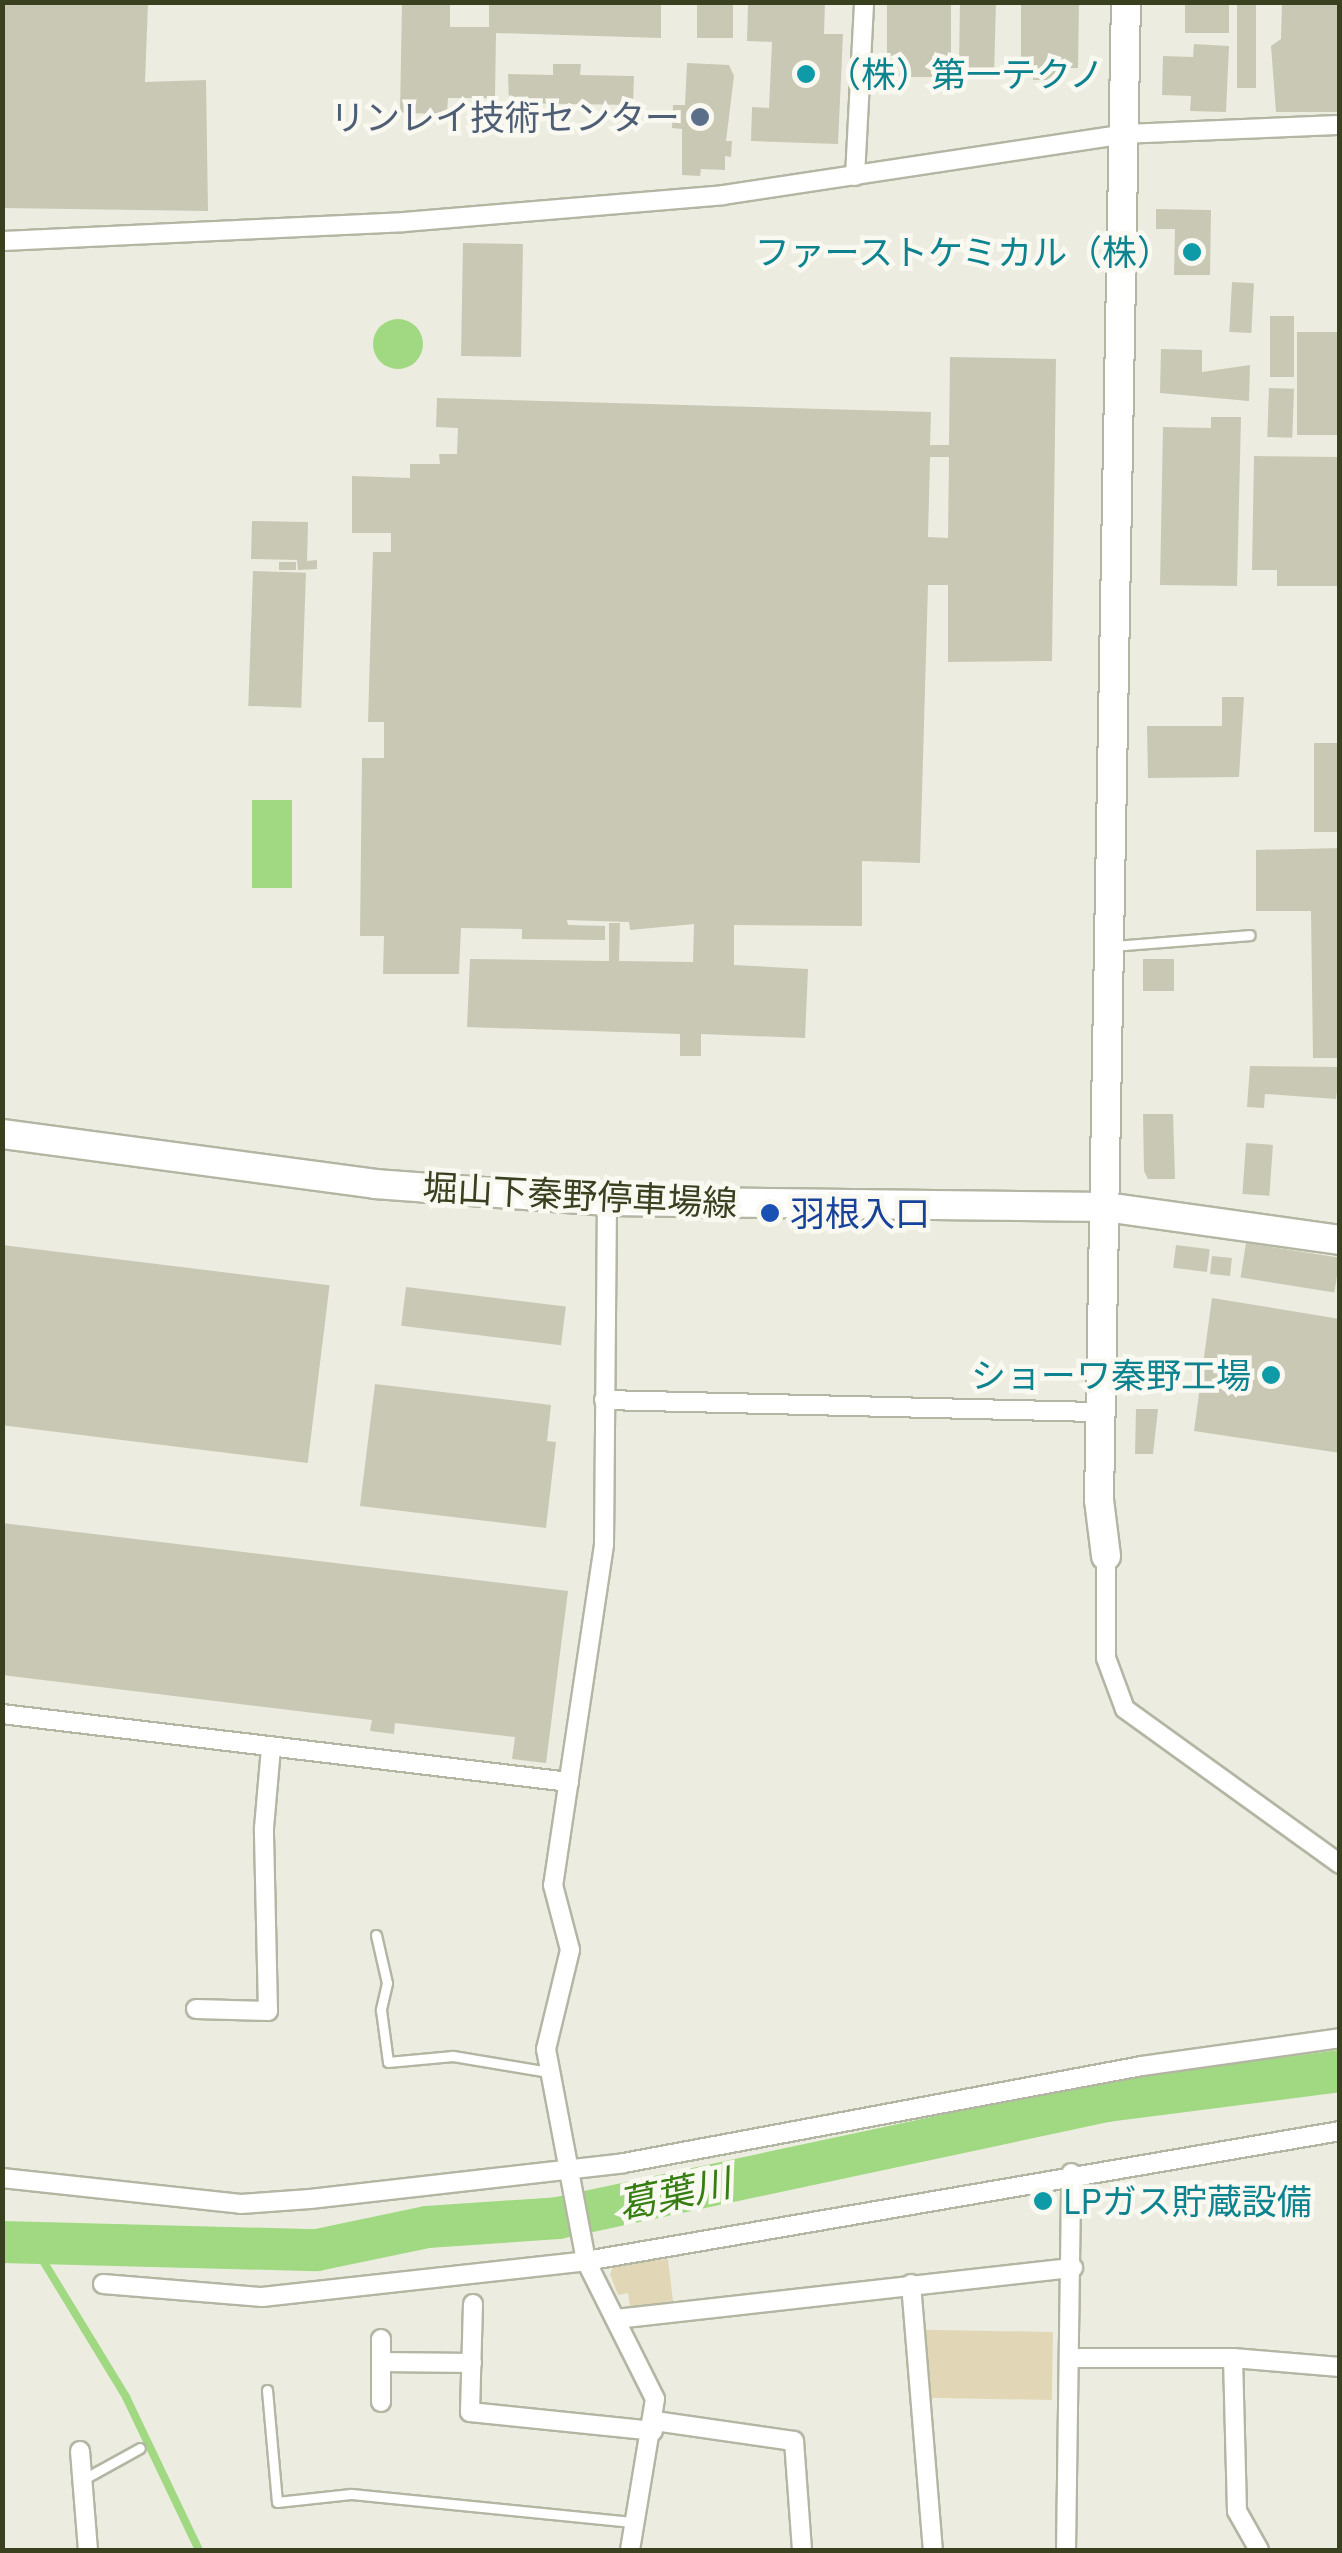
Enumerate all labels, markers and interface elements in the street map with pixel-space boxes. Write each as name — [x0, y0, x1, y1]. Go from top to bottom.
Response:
place label: （株）第一テクノ — [826, 53, 1106, 95]
marker: （株）第一テクノ — [795, 63, 817, 85]
place label: リンレイ技術センター — [330, 96, 680, 138]
marker: リンレイ技術センター — [689, 106, 711, 128]
place label: ファーストケミカル（株） — [752, 231, 1172, 273]
marker: ファーストケミカル（株） — [1181, 241, 1203, 263]
street label: 堀山下秦野停車場線 — [422, 1166, 738, 1224]
place label: 羽根入口 — [790, 1192, 930, 1234]
marker: 羽根入口 — [759, 1202, 781, 1224]
place label: ショーワ秦野工場 — [971, 1354, 1251, 1396]
marker: ショーワ秦野工場 — [1260, 1364, 1282, 1386]
water label: 葛葉川 — [614, 2159, 734, 2227]
place label: LPガス貯蔵設備 — [1063, 2180, 1312, 2222]
marker: LPガス貯蔵設備 — [1032, 2190, 1054, 2212]

